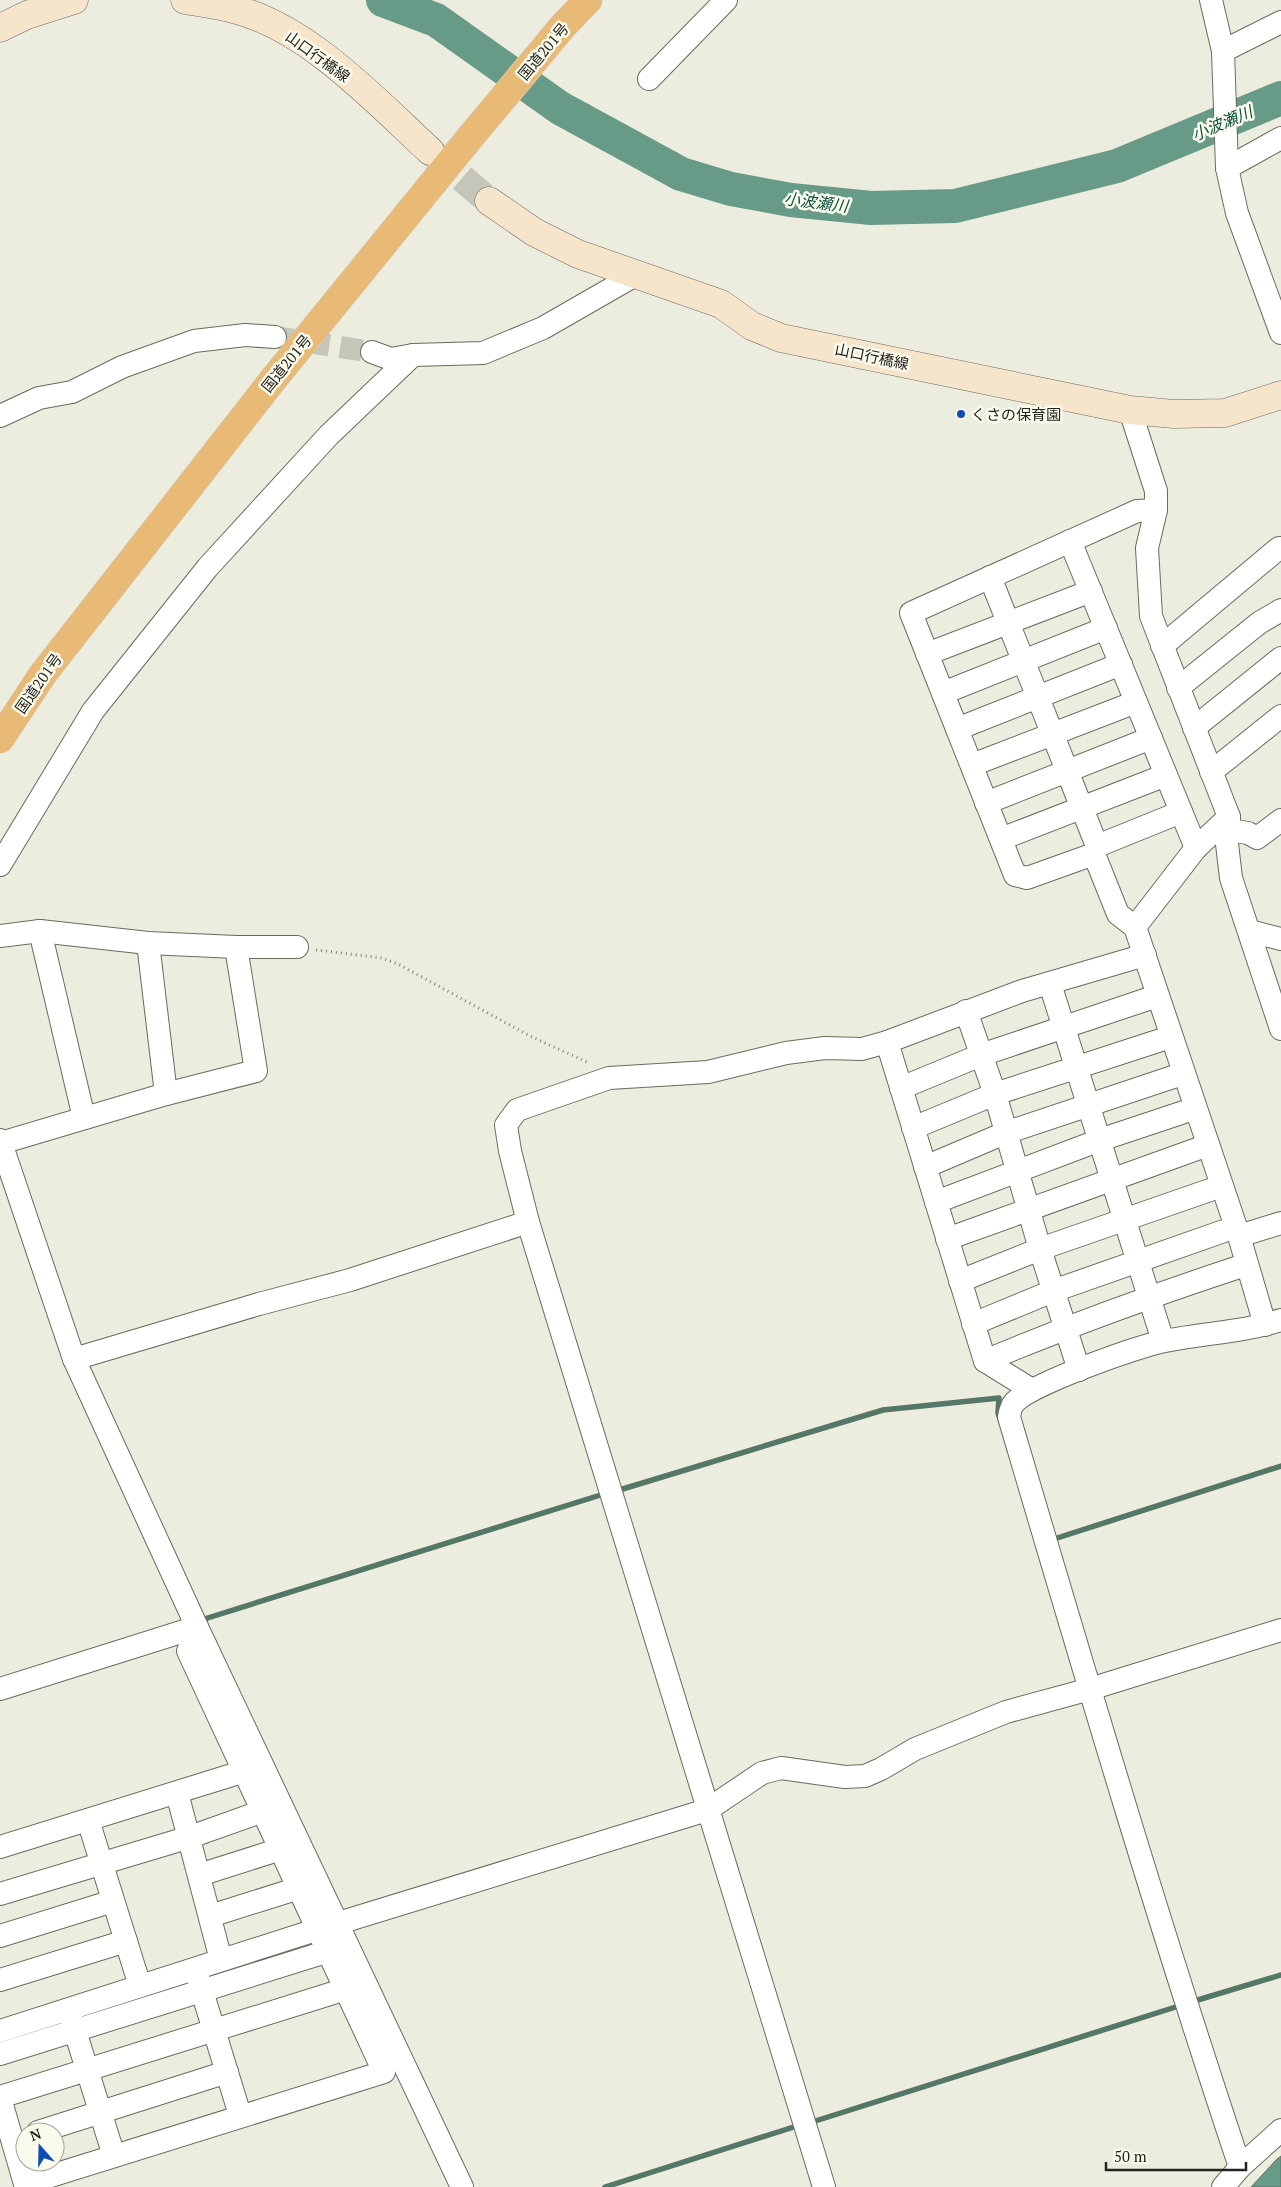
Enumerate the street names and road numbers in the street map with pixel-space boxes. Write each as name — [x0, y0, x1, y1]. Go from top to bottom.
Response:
street label: 国道201号 — [513, 18, 573, 84]
street label: 山口行橋線 — [282, 26, 354, 86]
street label: 国道201号 — [257, 330, 315, 396]
street label: 山口行橋線 — [833, 338, 911, 374]
street label: 国道201号 — [10, 649, 66, 717]

